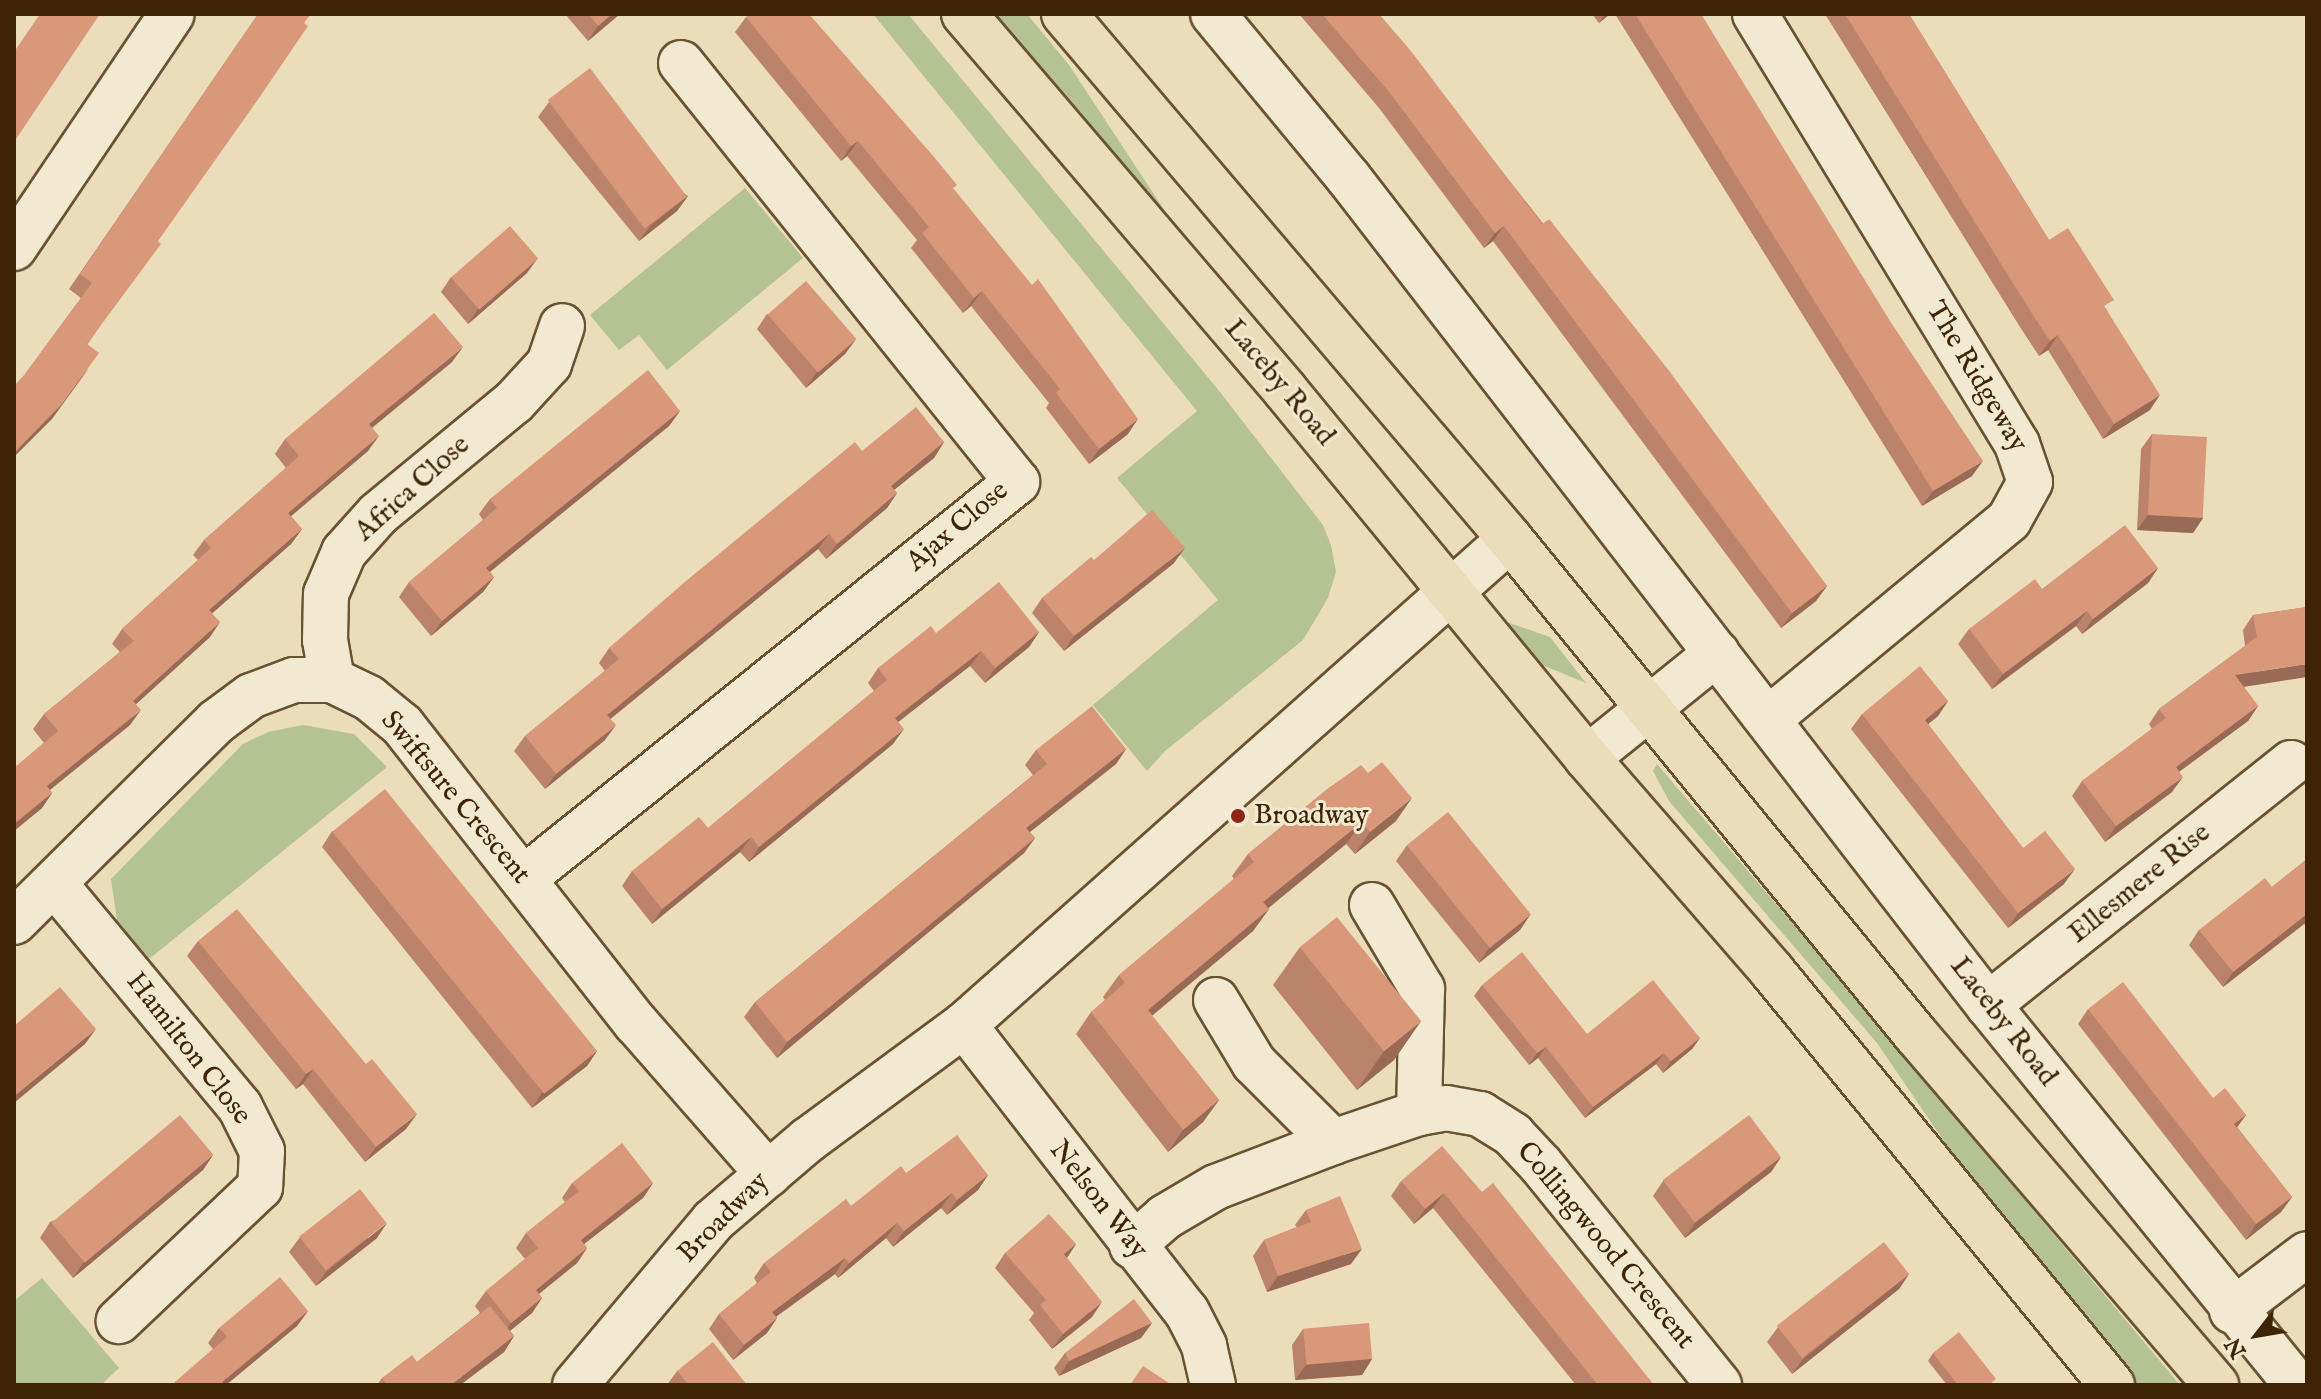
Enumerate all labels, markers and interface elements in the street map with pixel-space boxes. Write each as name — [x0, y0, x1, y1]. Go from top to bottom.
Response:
street label: The Ridgeway — [1918, 296, 2034, 458]
street label: Laceby Road — [1216, 313, 1342, 453]
street label: Africa Close — [349, 429, 477, 549]
street label: Ajax Close — [900, 475, 1016, 579]
street label: Swiftsure Crescent — [373, 705, 537, 891]
place label: Broadway — [1254, 799, 1369, 833]
marker: Broadway — [1229, 807, 1247, 825]
street label: Ellesmere Rise — [2062, 817, 2218, 951]
street label: Laceby Road — [1942, 951, 2064, 1093]
street label: Hamilton Close — [118, 966, 258, 1132]
street label: Nelson Way — [1042, 1134, 1154, 1266]
street label: Collingwood Crescent — [1509, 1136, 1701, 1356]
street label: Broadway — [672, 1166, 776, 1270]
north arrow — [2217, 1295, 2297, 1375]
text: N — [2220, 1332, 2253, 1363]

